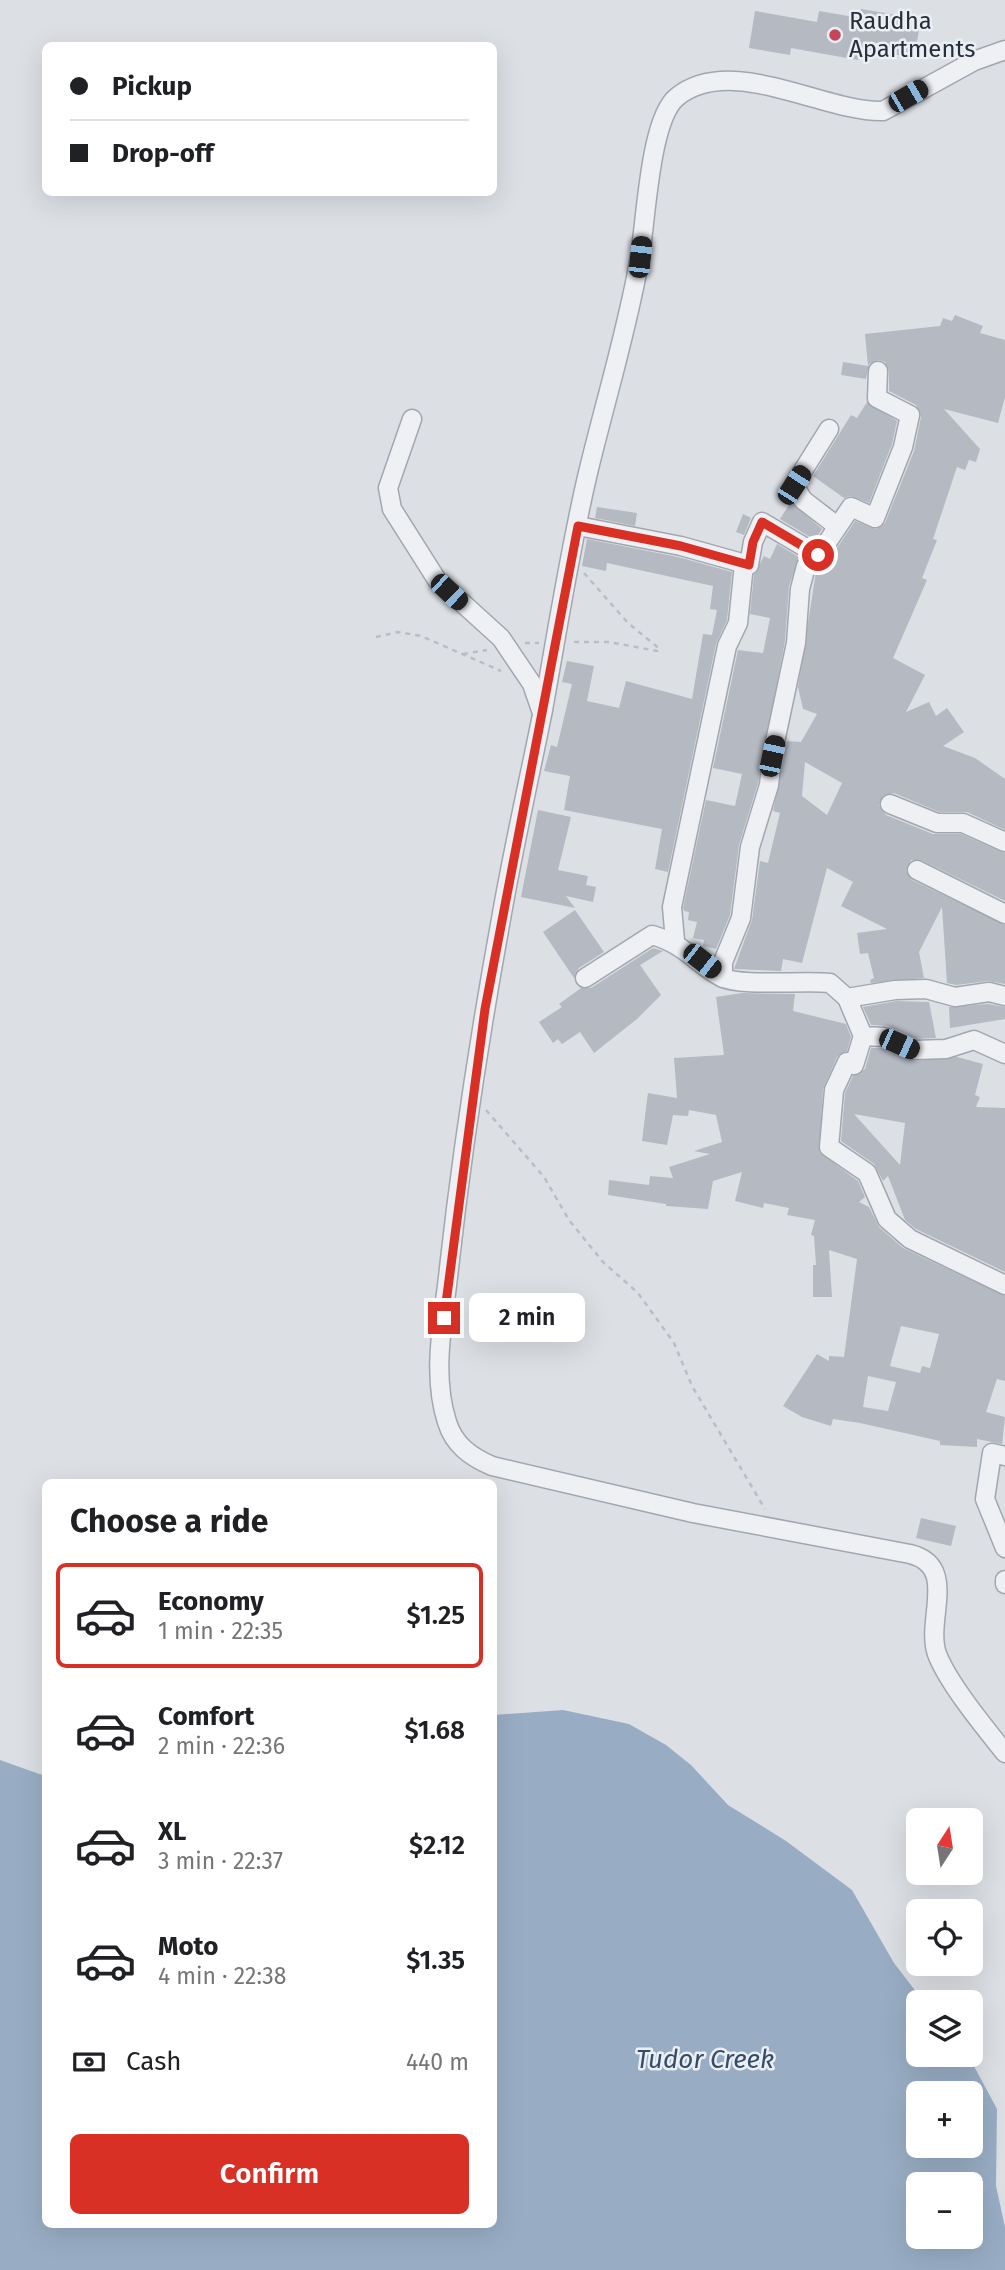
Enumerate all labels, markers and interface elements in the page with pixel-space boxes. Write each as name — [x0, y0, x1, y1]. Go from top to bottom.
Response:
place label: Raudha Apartments — [849, 7, 975, 63]
marker: Raudha Apartments — [827, 27, 843, 43]
text: Pickup — [112, 71, 192, 102]
car — [885, 76, 932, 116]
text: Drop-off — [112, 138, 214, 169]
car — [628, 235, 653, 279]
car — [774, 462, 815, 508]
route start — [802, 539, 834, 571]
car — [427, 570, 472, 614]
car — [758, 733, 787, 779]
car — [679, 940, 726, 982]
car — [876, 1026, 923, 1062]
callout: 2 min — [468, 1294, 584, 1342]
route end — [428, 1302, 460, 1334]
text: 2 min — [499, 1303, 555, 1331]
text: Choose a ride — [70, 1502, 268, 1540]
icon: car — [74, 1584, 137, 1647]
text: Economy — [158, 1586, 264, 1617]
text: $1.25 — [407, 1600, 465, 1631]
text: 1 min · 22:35 — [158, 1617, 283, 1645]
icon: car — [74, 1699, 137, 1762]
text: Comfort — [158, 1701, 254, 1732]
text: $1.68 — [404, 1715, 465, 1746]
text: 2 min · 22:36 — [158, 1732, 285, 1760]
north arrow — [906, 1808, 984, 1885]
map controls — [906, 1808, 983, 2249]
icon: car — [74, 1814, 137, 1877]
text: XL — [158, 1816, 186, 1847]
text: $2.12 — [409, 1830, 465, 1861]
text: 3 min · 22:37 — [158, 1847, 283, 1875]
button: locate — [906, 1899, 983, 1976]
icon: car — [74, 1929, 137, 1992]
text: Moto — [158, 1931, 218, 1962]
text: $1.35 — [406, 1945, 465, 1976]
text: 4 min · 22:38 — [158, 1962, 286, 1990]
button: layers — [906, 1990, 983, 2067]
icon: cash — [70, 2043, 108, 2081]
water label: Tudor Creek — [636, 2044, 774, 2075]
text: Cash — [126, 2046, 182, 2077]
text: 440 m — [406, 2048, 469, 2076]
button: + — [906, 2081, 983, 2158]
button: Confirm — [70, 2134, 469, 2214]
button: − — [906, 2172, 983, 2249]

